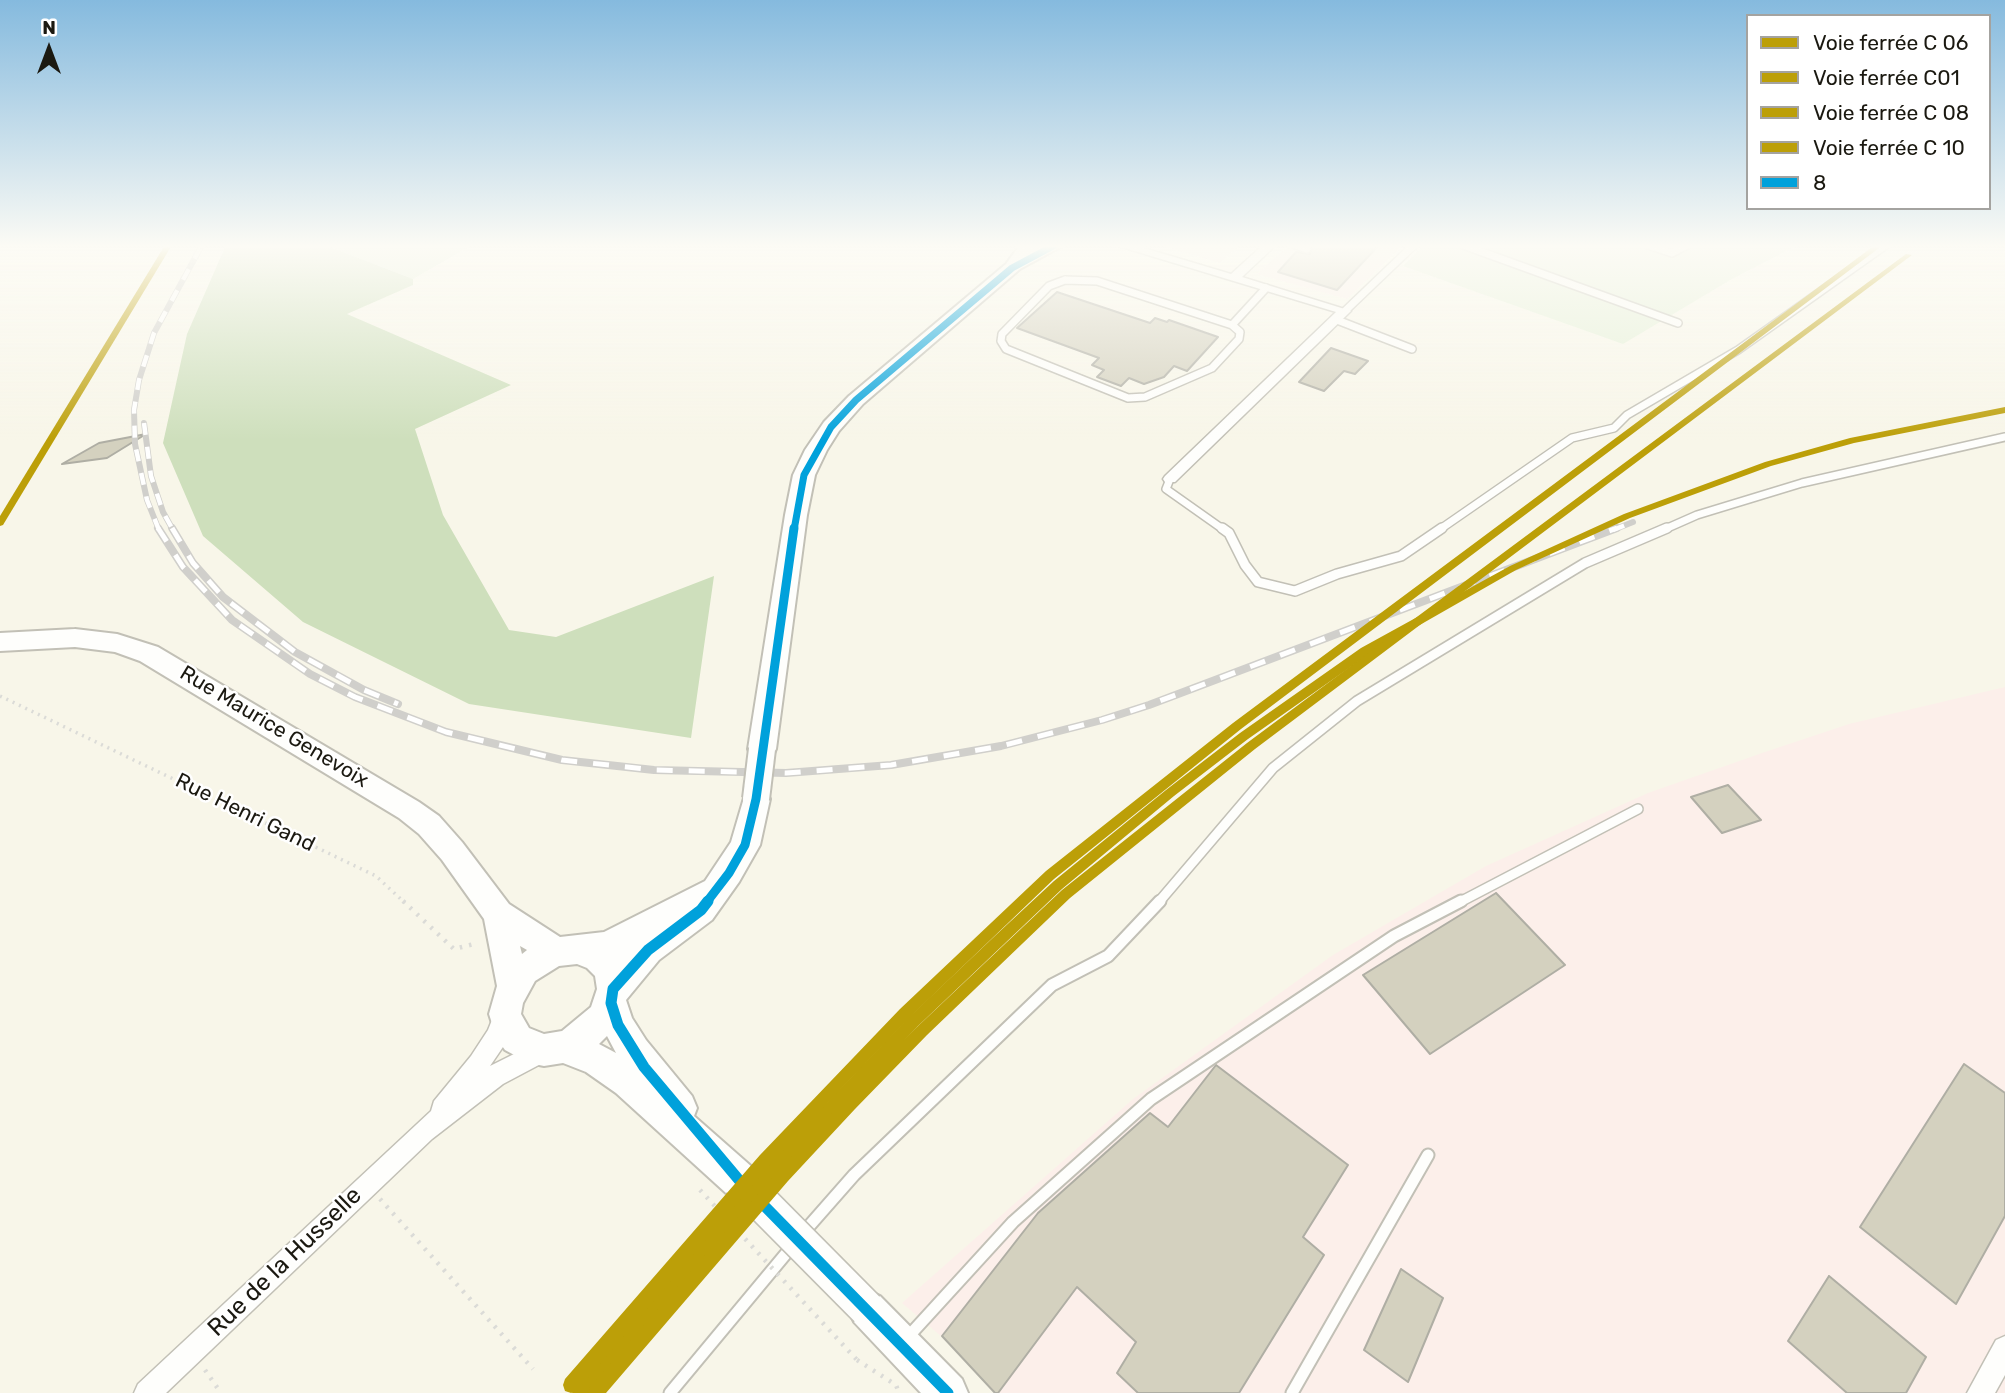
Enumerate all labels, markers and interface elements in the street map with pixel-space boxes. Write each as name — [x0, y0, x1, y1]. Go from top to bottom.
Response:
north arrow — [14, 14, 84, 84]
legend — [1746, 14, 1991, 210]
text: N — [42, 16, 56, 39]
text: Voie ferrée C 06 — [1813, 30, 1969, 55]
text: Voie ferrée C01 — [1813, 65, 1960, 90]
text: Voie ferrée C 08 — [1813, 100, 1969, 125]
text: Voie ferrée C 10 — [1813, 135, 1965, 160]
text: 8 — [1813, 170, 1826, 195]
street label: Rue Maurice Genevoix — [175, 661, 373, 793]
street label: Rue Henri Gand — [171, 768, 319, 858]
street label: Rue de la Husselle — [202, 1181, 368, 1343]

